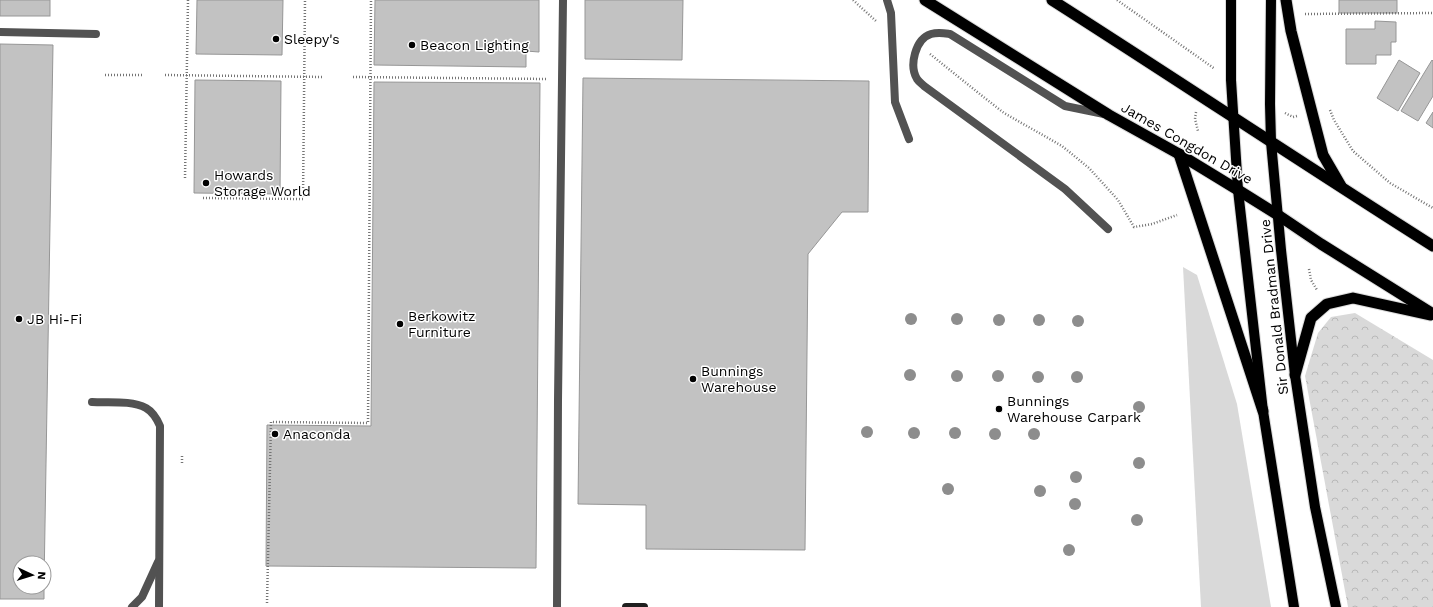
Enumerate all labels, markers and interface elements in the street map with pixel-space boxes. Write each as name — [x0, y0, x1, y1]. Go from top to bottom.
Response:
place label: Sleepy's — [284, 31, 340, 47]
marker: Sleepy's — [271, 34, 281, 44]
place label: Beacon Lighting — [420, 37, 529, 53]
marker: Beacon Lighting — [407, 40, 417, 50]
street label: James Congdon Drive — [1119, 99, 1255, 187]
place label: Howards Storage World — [214, 167, 311, 199]
marker: Howards Storage World — [201, 178, 211, 188]
street label: Sir Donald Bradman Drive — [1257, 218, 1291, 396]
place label: Berkowitz Furniture — [408, 308, 476, 340]
place label: JB Hi-Fi — [27, 311, 82, 327]
marker: JB Hi-Fi — [14, 314, 24, 324]
marker: Berkowitz Furniture — [395, 319, 405, 329]
place label: Bunnings Warehouse — [701, 363, 777, 395]
marker: Bunnings Warehouse — [688, 374, 698, 384]
place label: Bunnings Warehouse Carpark — [1007, 393, 1141, 425]
marker: Bunnings Warehouse Carpark — [994, 404, 1004, 414]
place label: Anaconda — [283, 426, 351, 442]
marker: Anaconda — [270, 429, 280, 439]
north arrow — [12, 555, 52, 595]
text: N — [35, 571, 48, 580]

